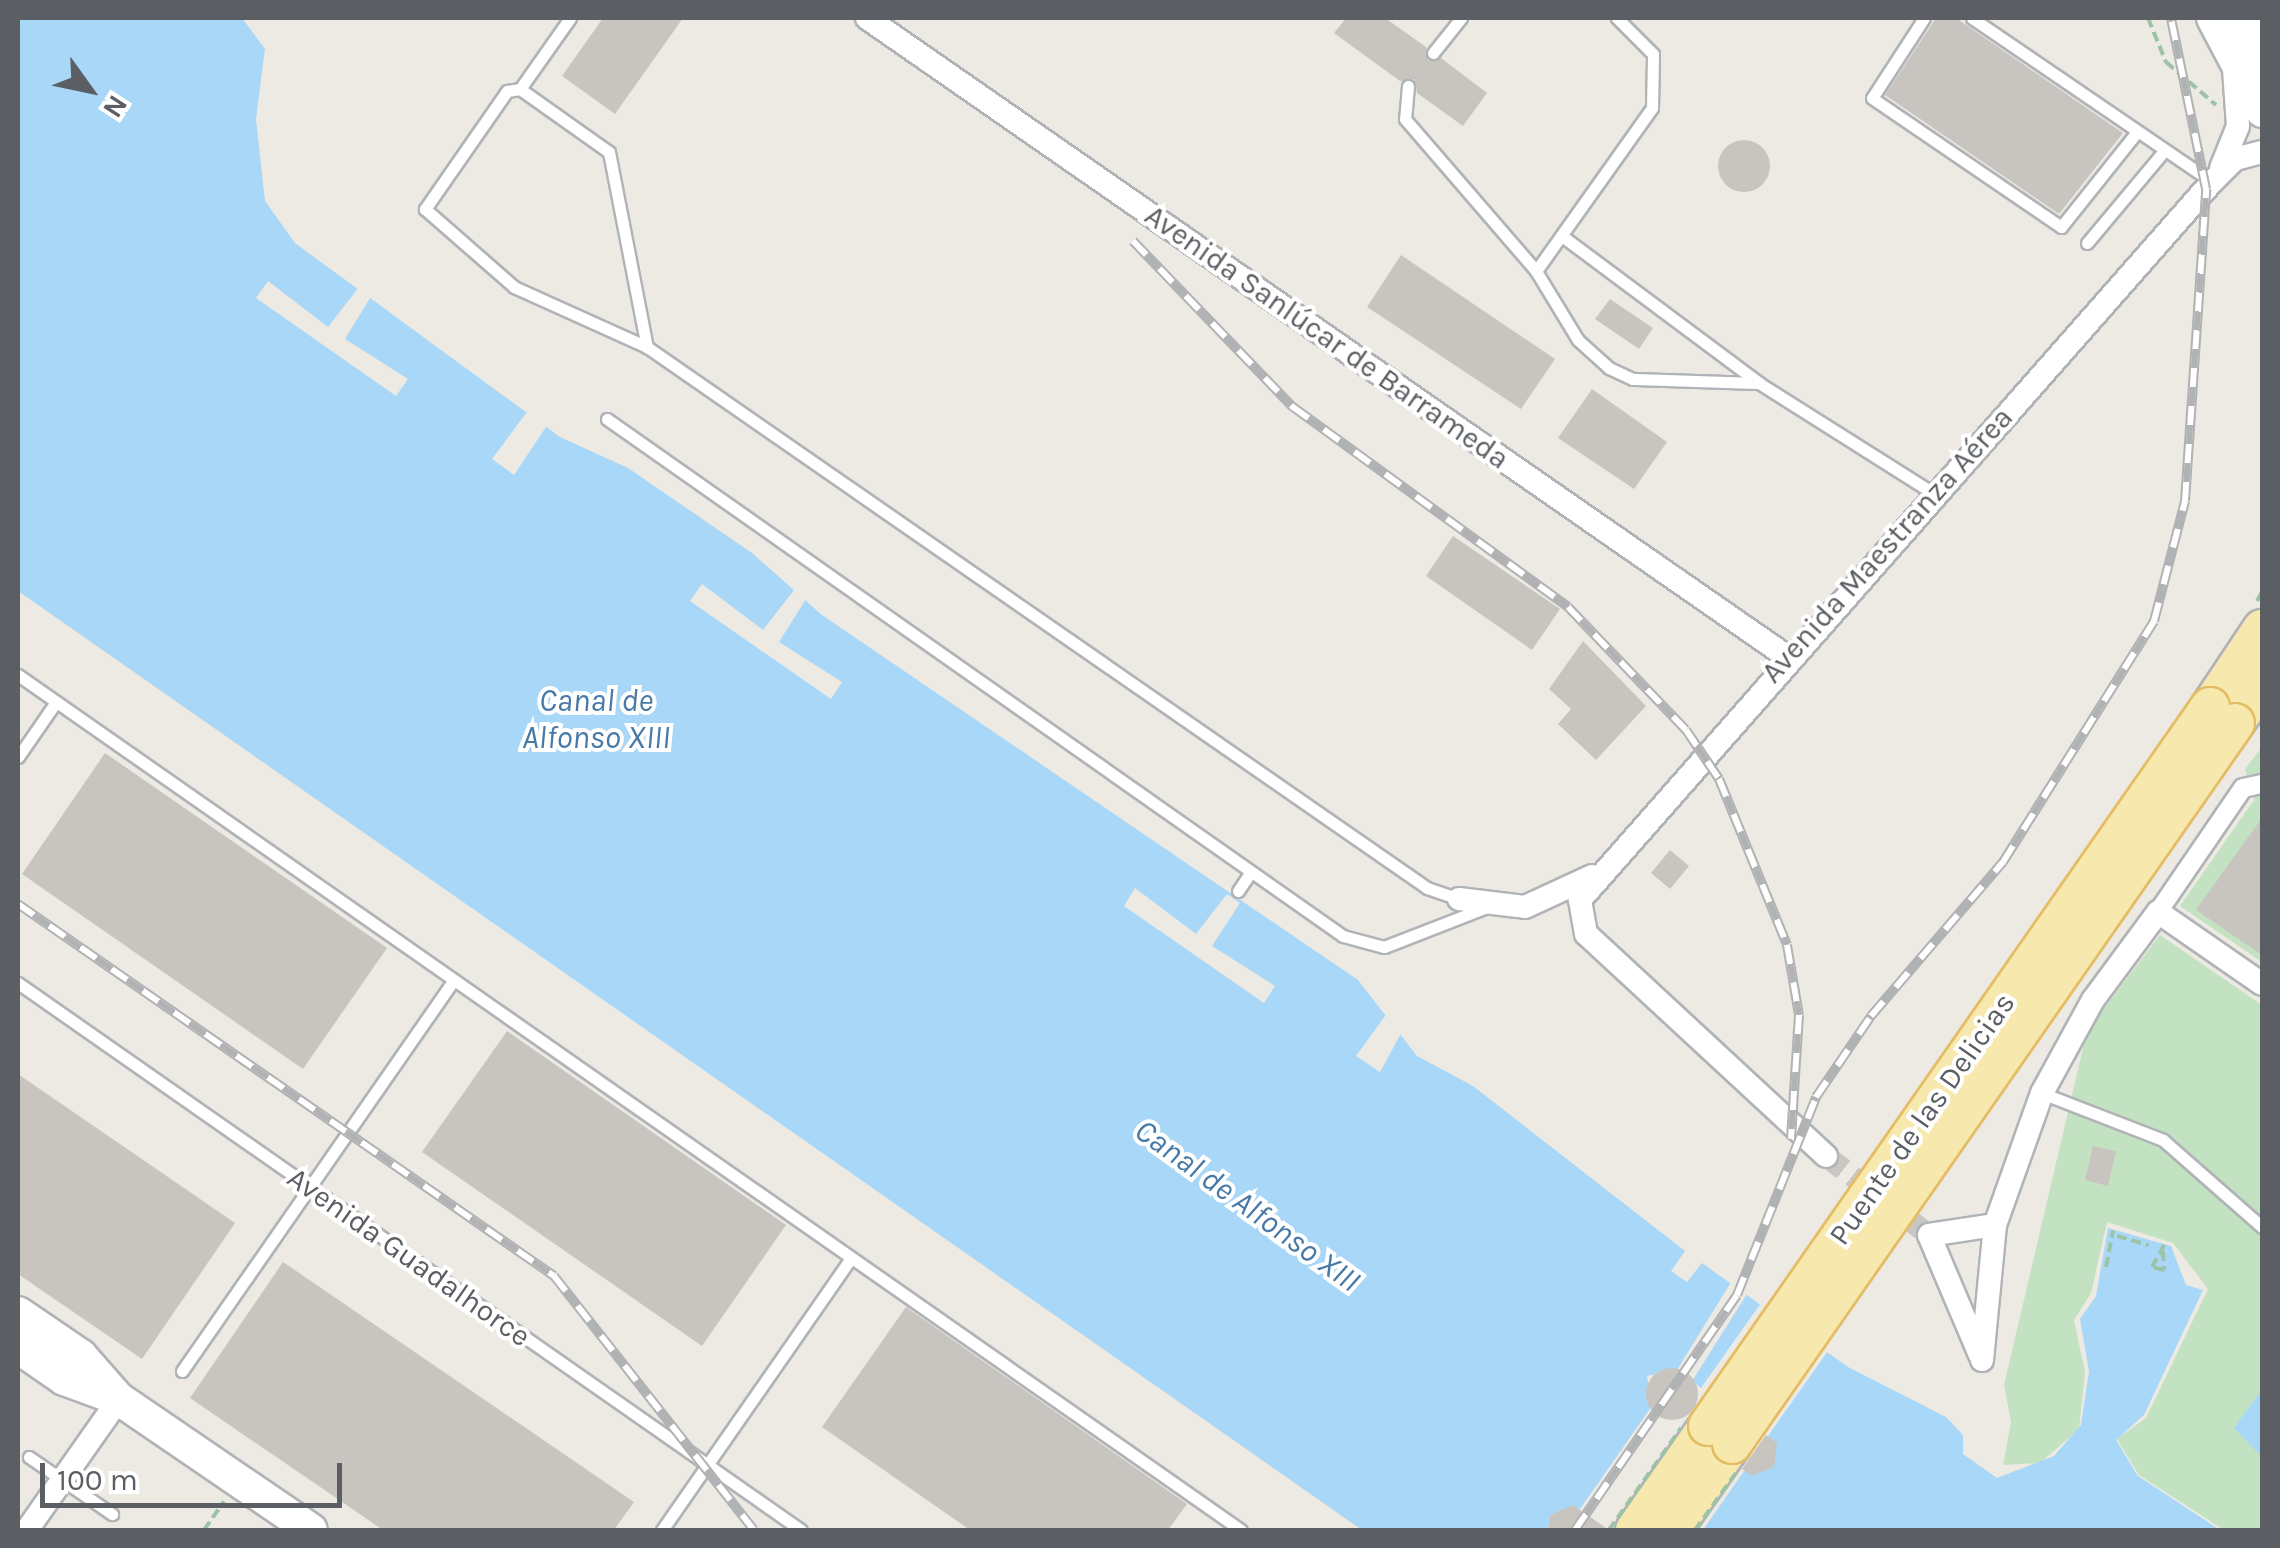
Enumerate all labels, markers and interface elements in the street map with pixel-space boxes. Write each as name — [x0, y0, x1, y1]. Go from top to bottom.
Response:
north arrow — [40, 40, 140, 140]
text: N — [96, 89, 135, 124]
street label: Avenida Sanlúcar de Barrameda — [1138, 197, 1516, 477]
street label: Avenida Maestranza Aérea — [1754, 400, 2020, 690]
water label: Canal de Alfonso XIII — [522, 683, 670, 758]
street label: Puente de las Delicias — [1821, 986, 2023, 1252]
water label: Canal de Alfonso XIII — [1127, 1111, 1367, 1301]
street label: Avenida Guadalhorce — [281, 1160, 537, 1354]
scale bar — [45, 1443, 348, 1505]
text: 100 m — [57, 1462, 138, 1498]

